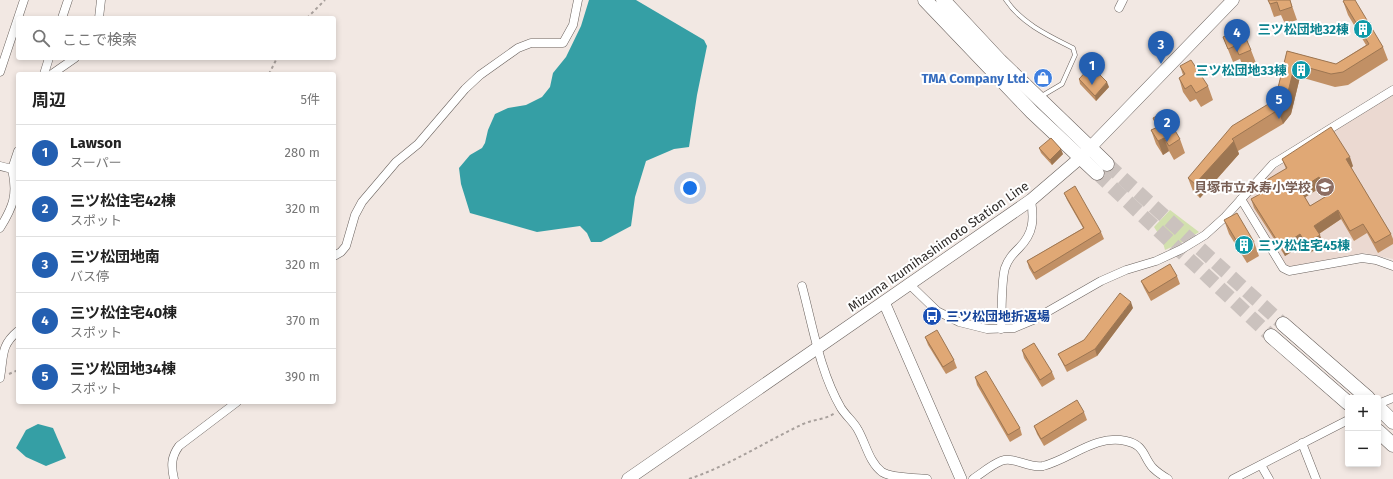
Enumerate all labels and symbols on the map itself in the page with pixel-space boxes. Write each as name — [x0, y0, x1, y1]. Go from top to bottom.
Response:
building icon: 三ツ松団地32棟 — [1352, 18, 1374, 40]
pin: 4 — [1224, 19, 1250, 52]
place label: 三ツ松団地32棟 — [1258, 22, 1349, 37]
pin: 3 — [1148, 31, 1174, 64]
pin: 1 — [1079, 52, 1105, 85]
building icon: 三ツ松団地33棟 — [1290, 59, 1312, 81]
place label: 三ツ松団地33棟 — [1195, 63, 1287, 78]
shop icon: TMA Company Ltd. — [1032, 67, 1054, 89]
place label: TMA Company Ltd. — [921, 71, 1029, 86]
pin: 5 — [1266, 86, 1292, 119]
pin: 2 — [1154, 109, 1180, 142]
school or university icon: 貝塚市立永寿小学校 — [1314, 176, 1336, 198]
your location — [680, 178, 700, 198]
street label: Mizuma Izumihashimoto Station Line — [845, 178, 1032, 315]
place label: 貝塚市立永寿小学校 — [1194, 180, 1311, 195]
building icon: 三ツ松住宅45棟 — [1233, 234, 1255, 256]
place label: 三ツ松住宅45棟 — [1258, 238, 1350, 253]
bus stop icon: 三ツ松団地折返場 — [921, 305, 943, 327]
place label: 三ツ松団地折返場 — [946, 309, 1050, 324]

